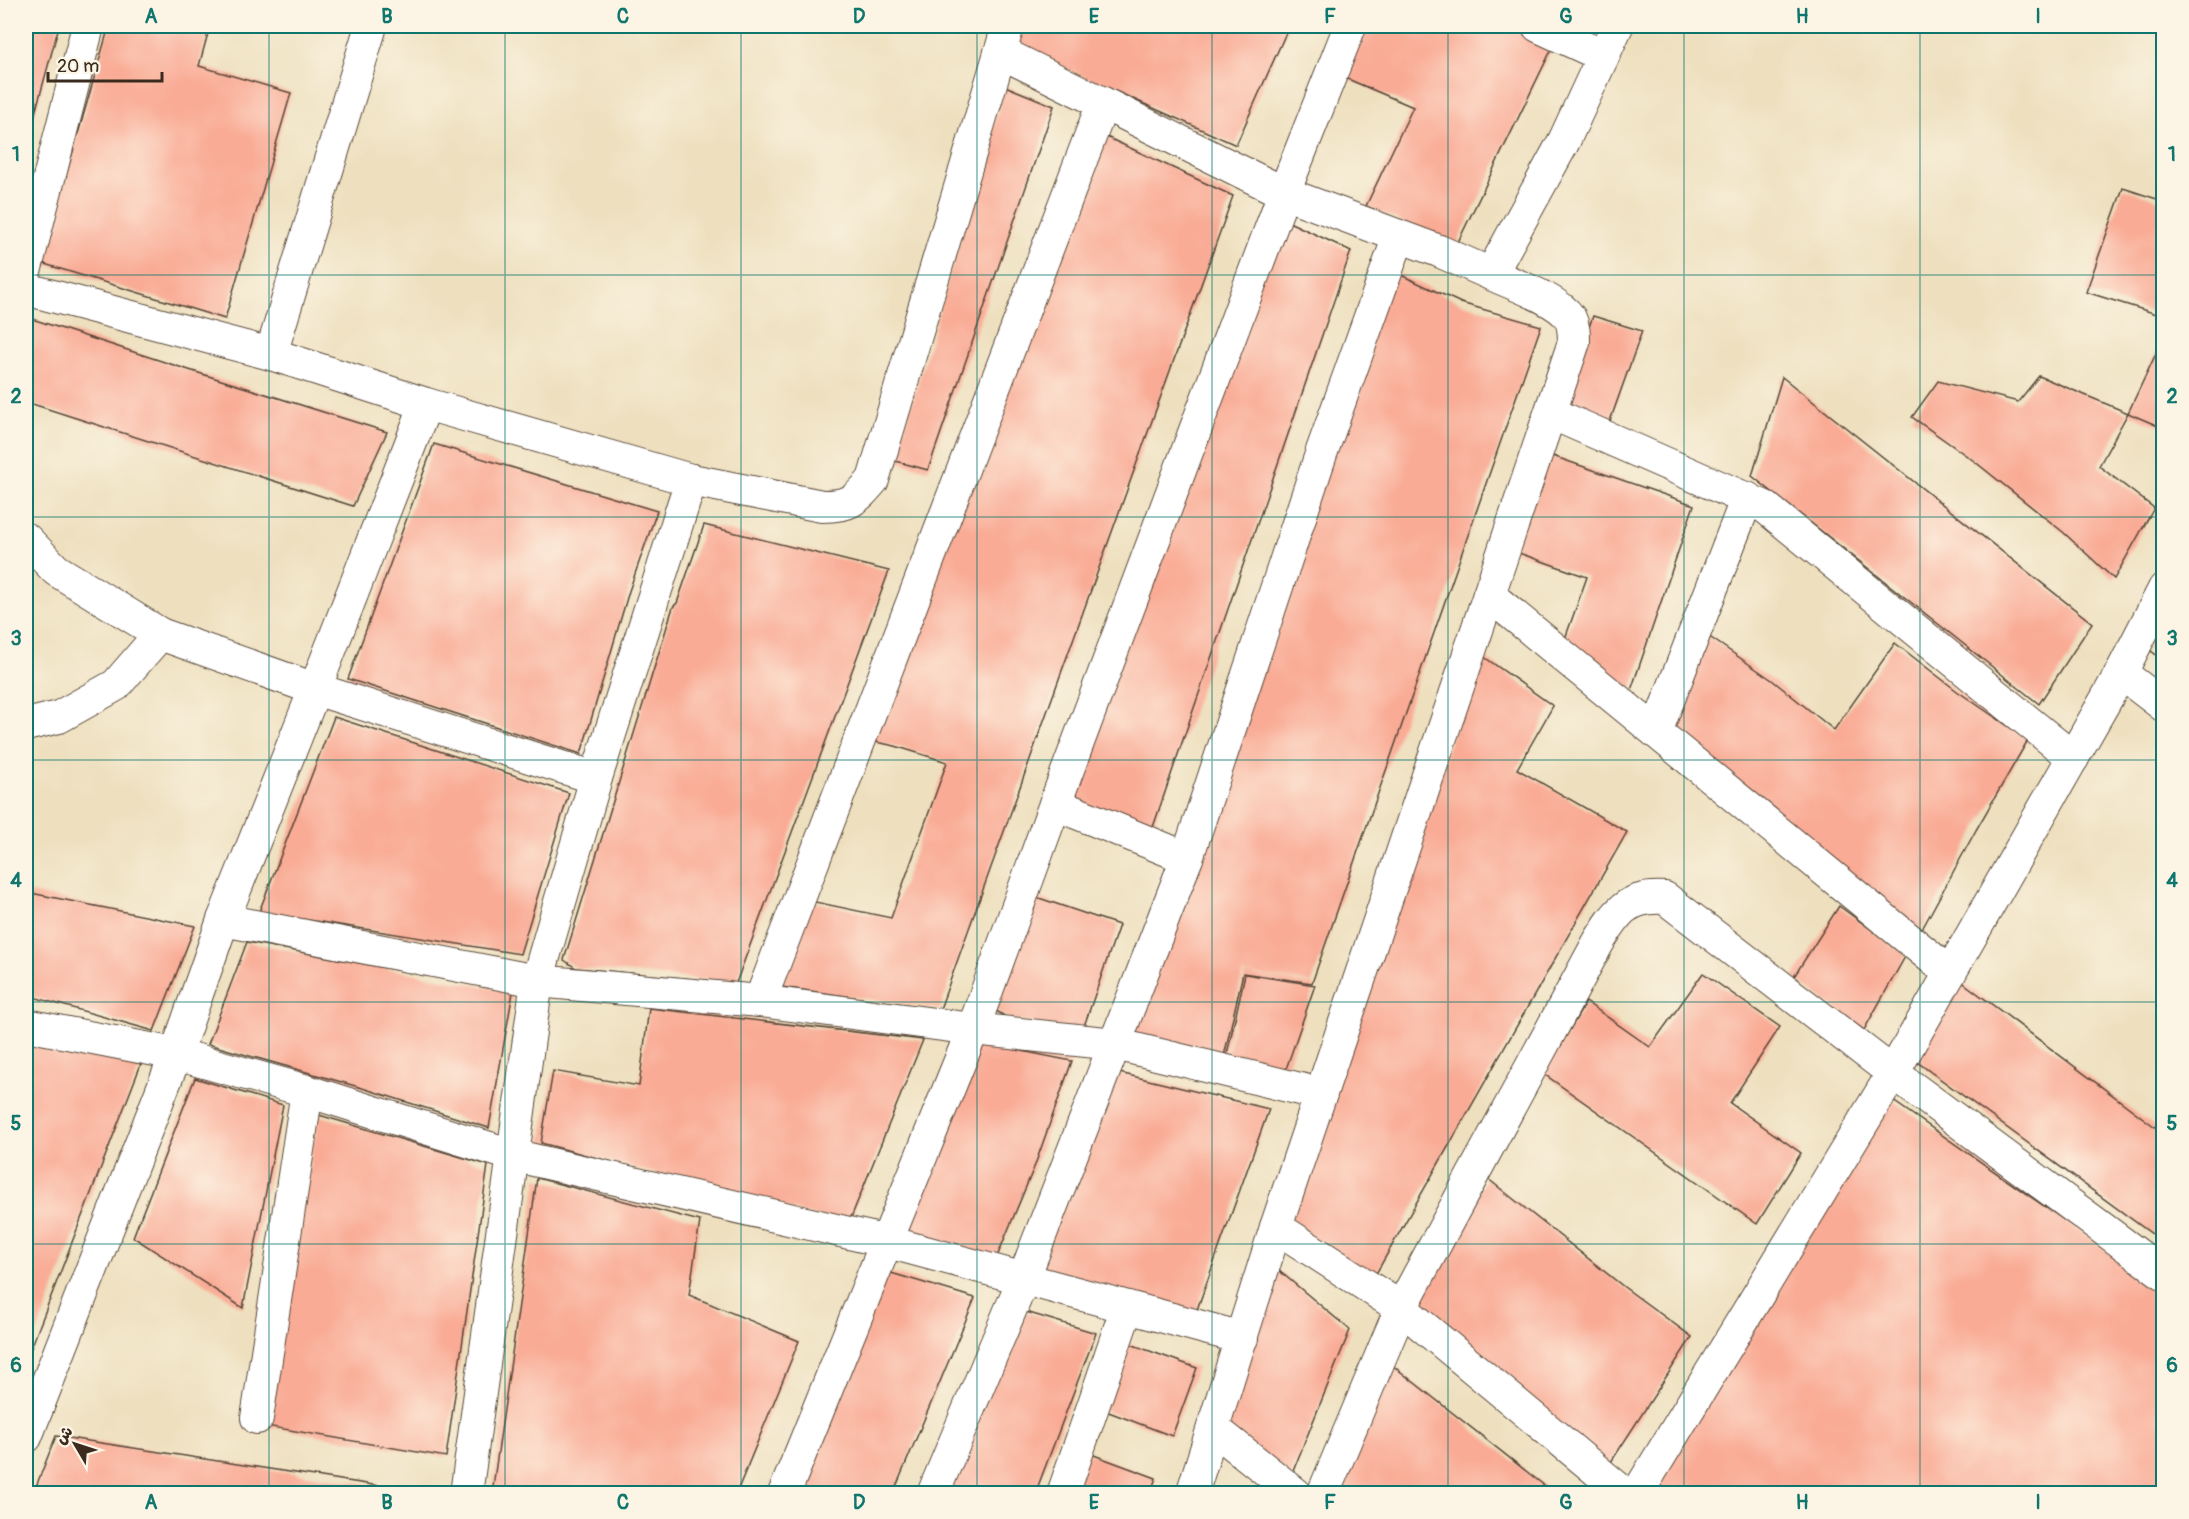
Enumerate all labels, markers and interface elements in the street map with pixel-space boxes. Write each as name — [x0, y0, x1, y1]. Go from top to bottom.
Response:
text: A — [145, 4, 158, 29]
text: B — [381, 4, 393, 29]
text: C — [617, 4, 629, 29]
text: D — [853, 4, 866, 29]
text: E — [1089, 4, 1100, 29]
text: F — [1324, 4, 1336, 29]
text: G — [1559, 4, 1573, 29]
text: H — [1796, 4, 1809, 29]
text: I — [2035, 4, 2041, 29]
scale bar — [48, 45, 162, 83]
text: 20 m — [57, 55, 99, 78]
text: 1 — [12, 142, 20, 167]
text: 1 — [2168, 142, 2176, 167]
text: 2 — [10, 384, 22, 409]
text: 2 — [2166, 384, 2178, 409]
text: 3 — [10, 626, 22, 651]
text: 3 — [2166, 626, 2178, 651]
text: 4 — [10, 868, 22, 893]
text: 4 — [2166, 868, 2178, 893]
text: 5 — [11, 1111, 22, 1136]
text: 5 — [2167, 1111, 2178, 1136]
text: 6 — [10, 1353, 22, 1378]
text: 6 — [2166, 1353, 2178, 1378]
north arrow — [45, 1414, 105, 1474]
text: ش — [51, 1422, 77, 1448]
text: A — [145, 1490, 158, 1515]
text: B — [381, 1490, 393, 1515]
text: C — [617, 1490, 629, 1515]
text: D — [853, 1490, 866, 1515]
text: E — [1089, 1490, 1100, 1515]
text: F — [1324, 1490, 1336, 1515]
text: G — [1559, 1490, 1573, 1515]
text: H — [1796, 1490, 1809, 1515]
text: I — [2035, 1490, 2041, 1515]

